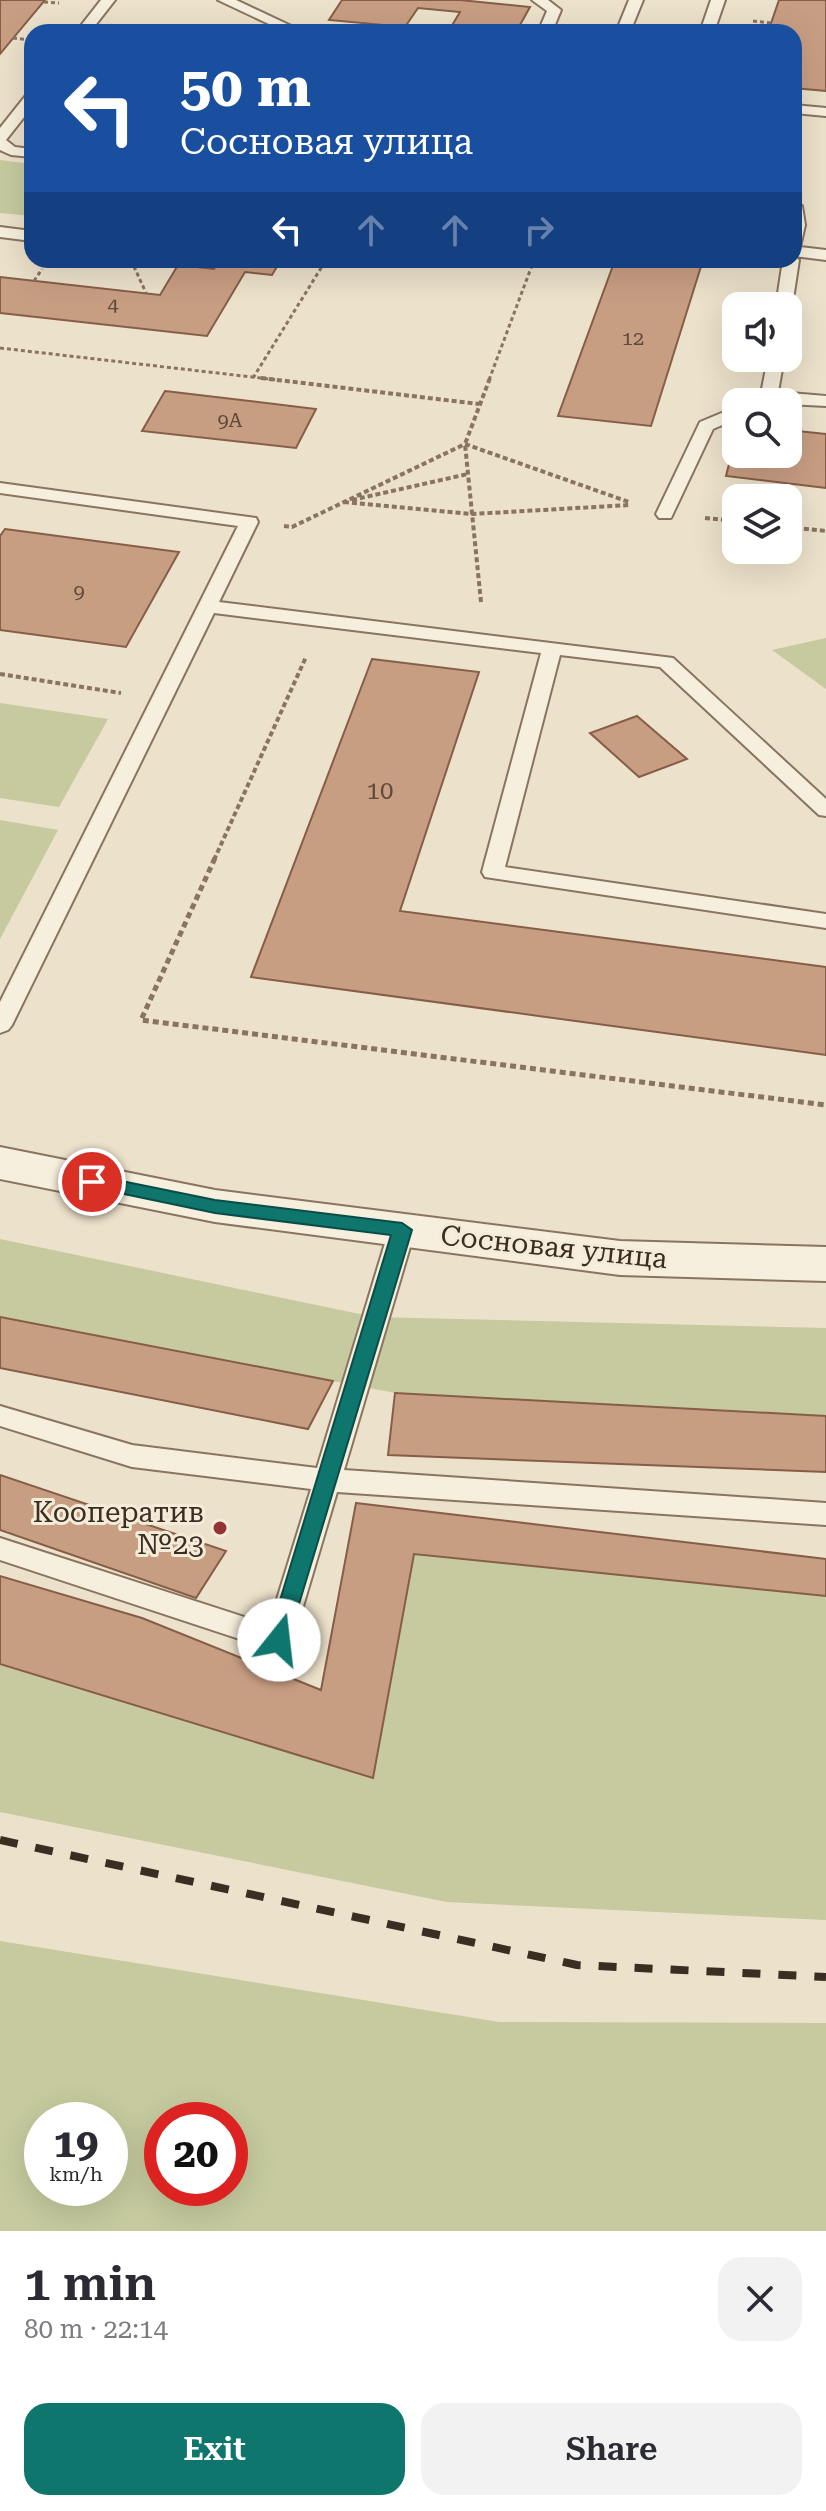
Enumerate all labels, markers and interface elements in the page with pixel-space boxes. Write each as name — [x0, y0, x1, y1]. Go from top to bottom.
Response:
text: 50 m — [180, 54, 311, 120]
icon: left — [48, 56, 152, 160]
text: Сосновая улица — [180, 121, 473, 163]
icon: left — [265, 208, 309, 252]
icon: ahead — [349, 208, 393, 252]
icon: ahead — [433, 208, 477, 252]
icon: right — [517, 208, 561, 252]
house number: 4 — [107, 292, 119, 316]
map controls — [722, 292, 802, 564]
button: sound — [722, 292, 802, 372]
house number: 12 — [622, 326, 644, 350]
button: search — [722, 388, 802, 468]
house number: 9А — [217, 408, 243, 432]
button: layers — [722, 484, 802, 564]
house number: 9 — [73, 579, 85, 603]
house number: 10 — [367, 777, 393, 805]
pin — [58, 1148, 126, 1216]
icon: arrive — [70, 1160, 114, 1204]
street label: Сосновая улица — [439, 1219, 669, 1275]
place label: Кооператив №23 — [33, 1496, 204, 1561]
marker: Кооператив №23 — [211, 1519, 229, 1537]
position arrow — [237, 1598, 321, 1682]
speed limit sign: 20 — [144, 2102, 248, 2206]
text: 19 — [54, 2120, 98, 2167]
text: km/h — [49, 2162, 103, 2186]
text: 1 min — [24, 2256, 156, 2312]
button: close — [718, 2257, 802, 2341]
text: 80 m · 22:14 — [24, 2314, 168, 2344]
button: Exit — [24, 2403, 405, 2495]
button: Share — [421, 2403, 802, 2495]

